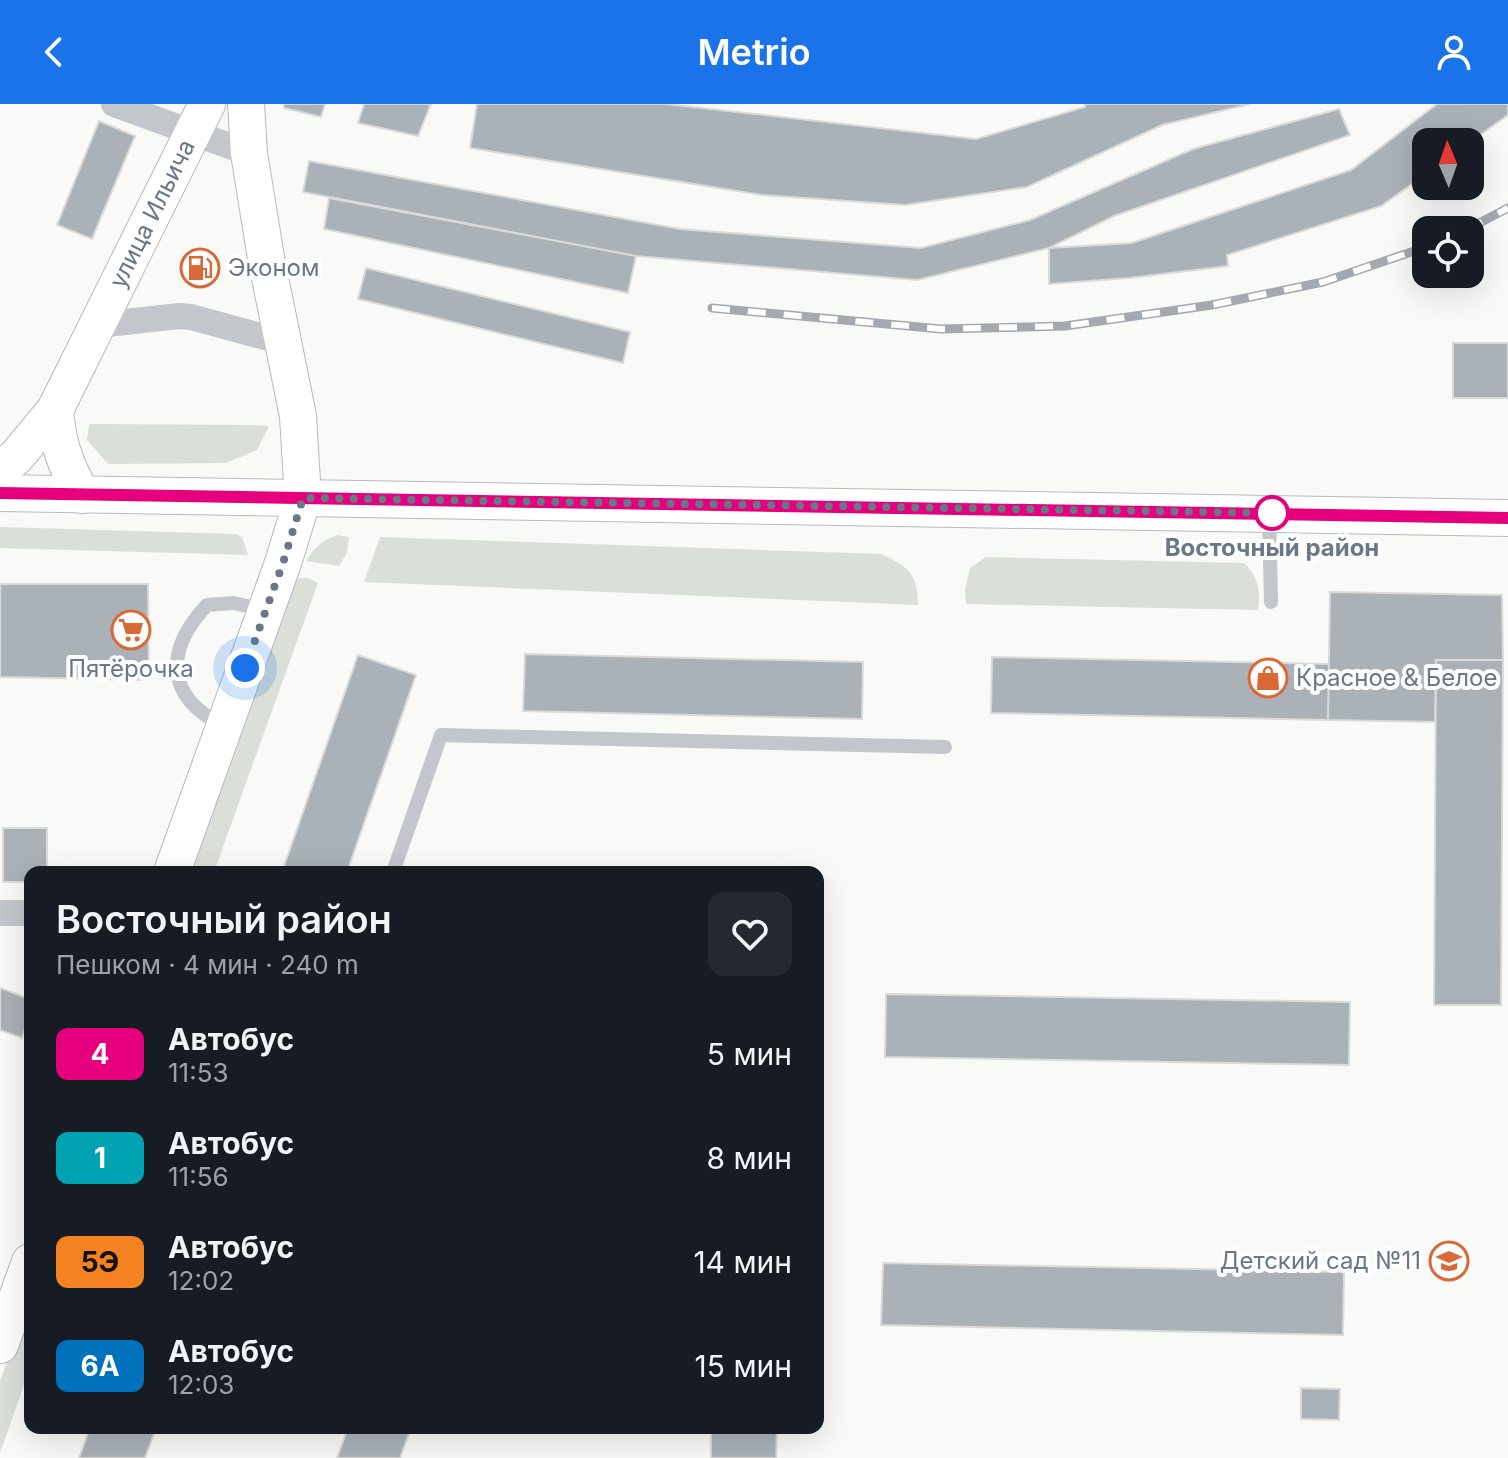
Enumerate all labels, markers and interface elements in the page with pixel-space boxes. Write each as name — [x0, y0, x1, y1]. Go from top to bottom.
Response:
icon: back — [32, 30, 76, 74]
text: Metrio — [697, 30, 811, 74]
icon: person — [1432, 30, 1476, 74]
north arrow — [1412, 128, 1484, 200]
map controls — [1412, 128, 1484, 288]
street label: улица Ильича — [103, 135, 201, 293]
button: locate — [1412, 216, 1484, 288]
fuel station icon: Эконом — [179, 247, 221, 289]
place label: Эконом — [228, 253, 319, 282]
marker: Восточный район — [1255, 496, 1289, 530]
place label: Восточный район — [1165, 533, 1379, 562]
supermarket icon: Пятёрочка — [110, 609, 152, 651]
your location — [225, 648, 265, 688]
place label: Пятёрочка — [68, 654, 194, 683]
shop icon: Красное & Белое — [1247, 657, 1289, 699]
place label: Красное & Белое — [1296, 663, 1497, 692]
button: heart — [708, 892, 792, 976]
text: Восточный район — [56, 896, 392, 942]
text: Пешком · 4 мин · 240 m — [56, 949, 359, 980]
text: Автобус — [168, 1021, 294, 1057]
text: 5 мин — [707, 1036, 792, 1072]
text: 4 — [91, 1037, 109, 1071]
text: 11:53 — [168, 1057, 229, 1088]
text: Автобус — [168, 1125, 294, 1161]
text: 8 мин — [706, 1140, 792, 1176]
text: 1 — [94, 1141, 106, 1175]
text: 11:56 — [168, 1161, 229, 1192]
text: Автобус — [168, 1229, 294, 1265]
school or university icon: Детский сад №11 — [1428, 1240, 1470, 1282]
text: 14 мин — [693, 1244, 792, 1280]
text: 5Э — [81, 1245, 119, 1279]
place label: Детский сад №11 — [1220, 1246, 1421, 1275]
text: 12:02 — [168, 1265, 234, 1296]
text: Автобус — [168, 1333, 294, 1369]
text: 15 мин — [695, 1348, 792, 1384]
text: 6А — [80, 1349, 120, 1383]
text: 12:03 — [168, 1369, 234, 1400]

